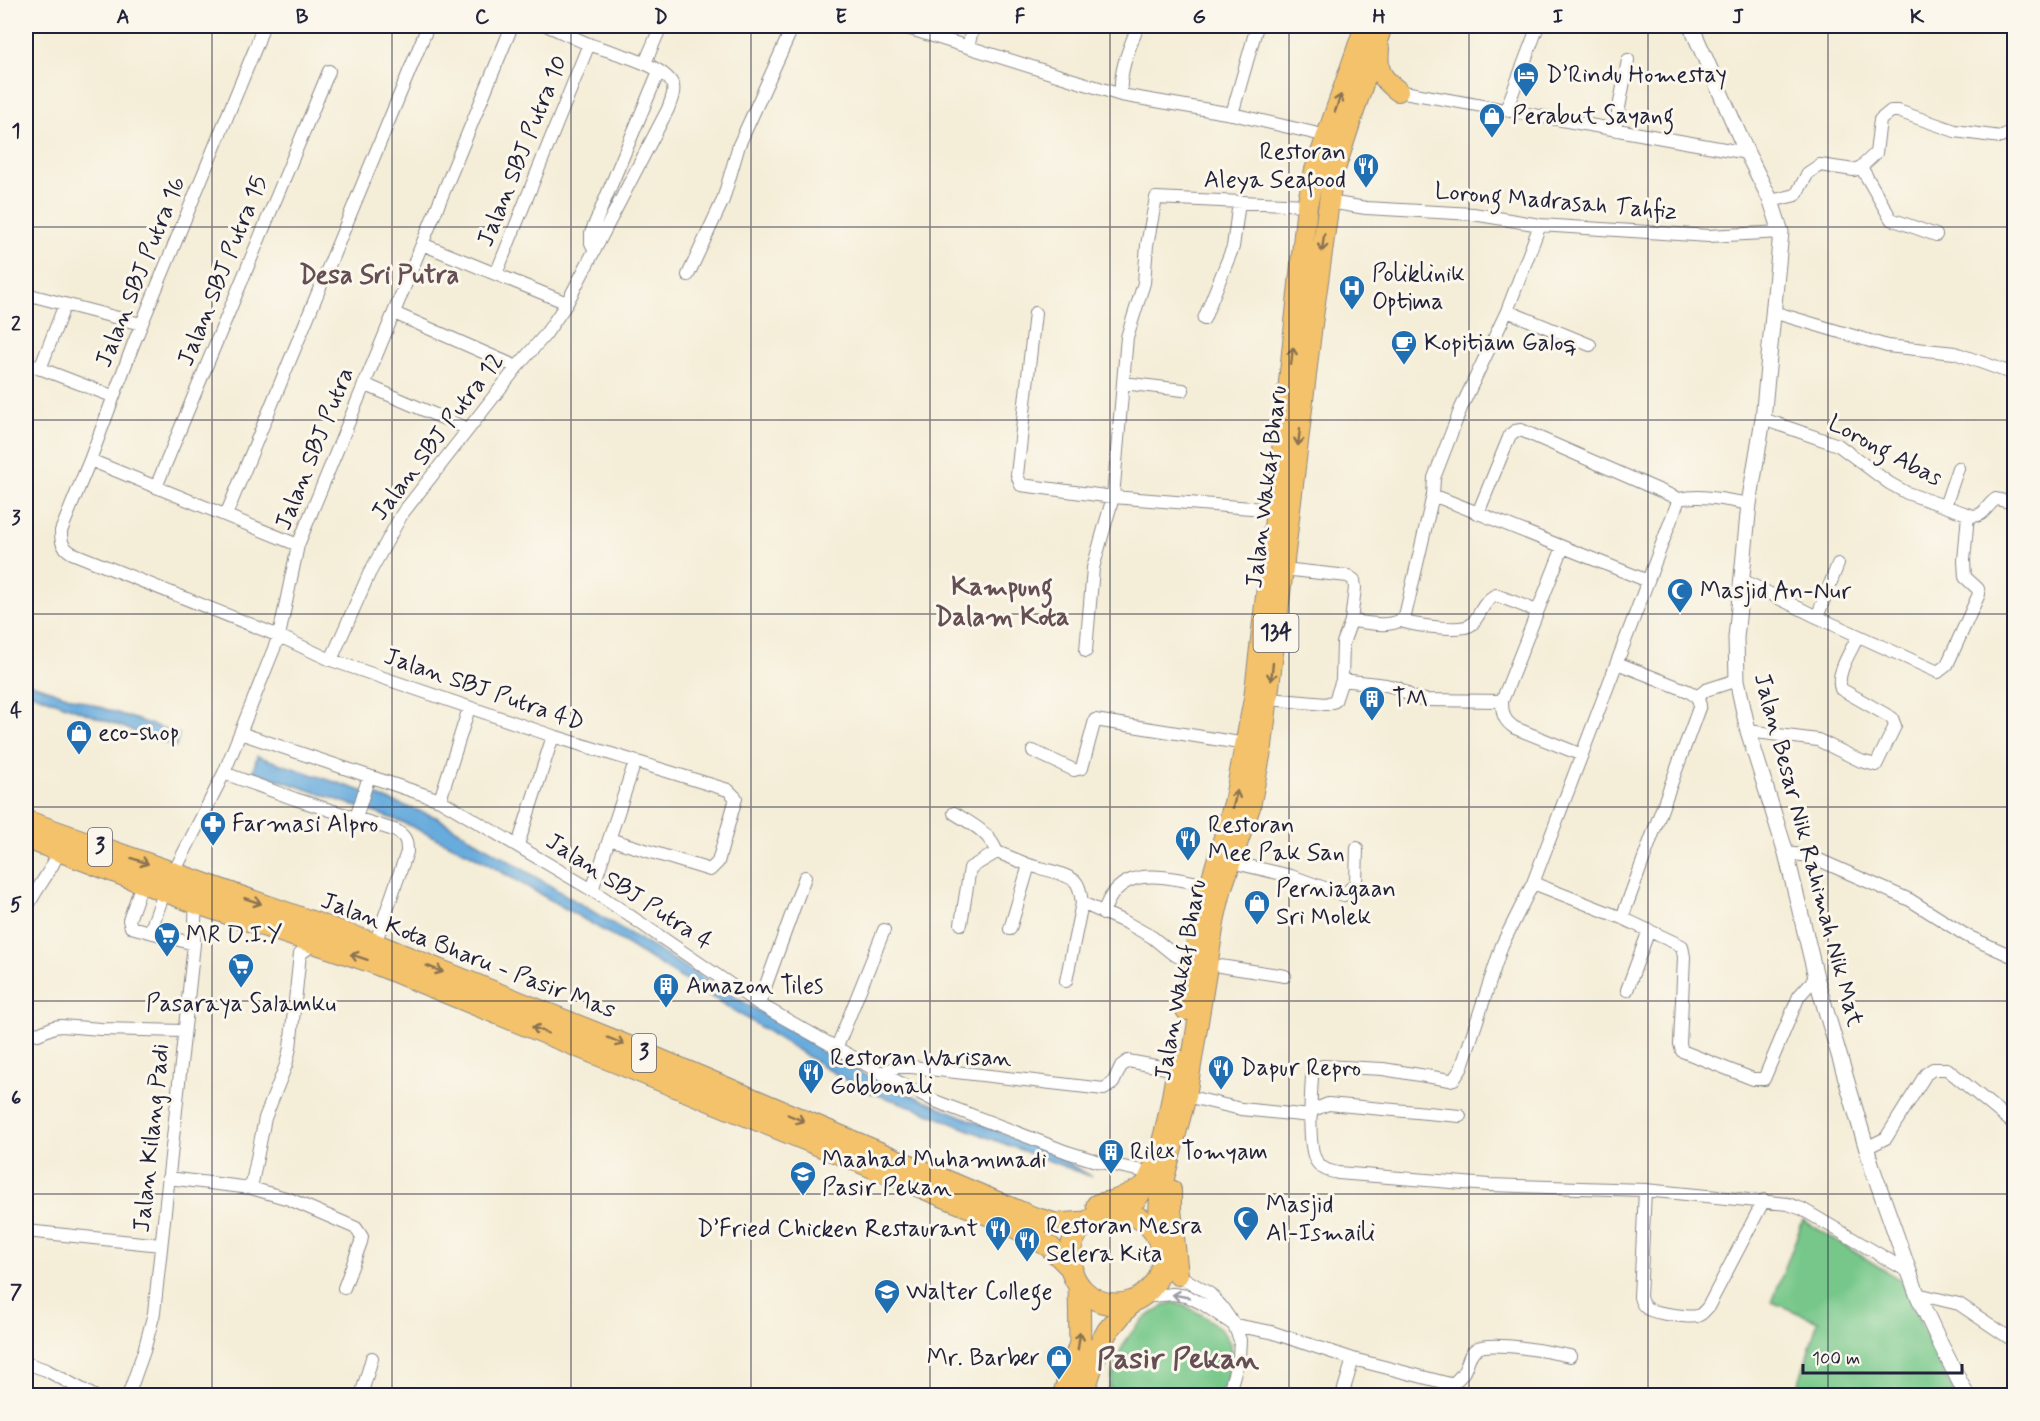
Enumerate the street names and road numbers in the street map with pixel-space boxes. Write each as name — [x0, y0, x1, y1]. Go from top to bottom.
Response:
street label: Jalan SBJ Putra 10 — [470, 51, 576, 251]
street label: Jalan SBJ Putra 15 — [171, 171, 275, 371]
street label: Jalan SBJ Putra 16 — [89, 172, 193, 372]
street label: Lorong Madrasah Tahfiz — [1433, 176, 1679, 231]
street label: Jalan SBJ Putra 12 — [365, 347, 511, 527]
street label: Jalan SBJ Putra — [268, 363, 362, 535]
street label: Jalan Wakaf Bharu — [1239, 384, 1295, 590]
street label: Lorong Abas — [1821, 408, 1948, 497]
road number: 134 — [1254, 614, 1298, 652]
street label: Jalan SBJ Putra 4D — [380, 641, 588, 739]
street label: Jalan Besar Nik Rahimah Nik Mat — [1746, 670, 1870, 1030]
street label: Jalan SBJ Putra 4 — [540, 826, 719, 958]
road number: 3 — [88, 828, 112, 866]
street label: Jalan Wakaf Bharu — [1148, 877, 1214, 1083]
street label: Jalan Kota Bharu - Pasir Mas — [316, 885, 620, 1027]
road number: 3 — [632, 1034, 656, 1072]
street label: Jalan Kilang Padi — [127, 1042, 177, 1234]

